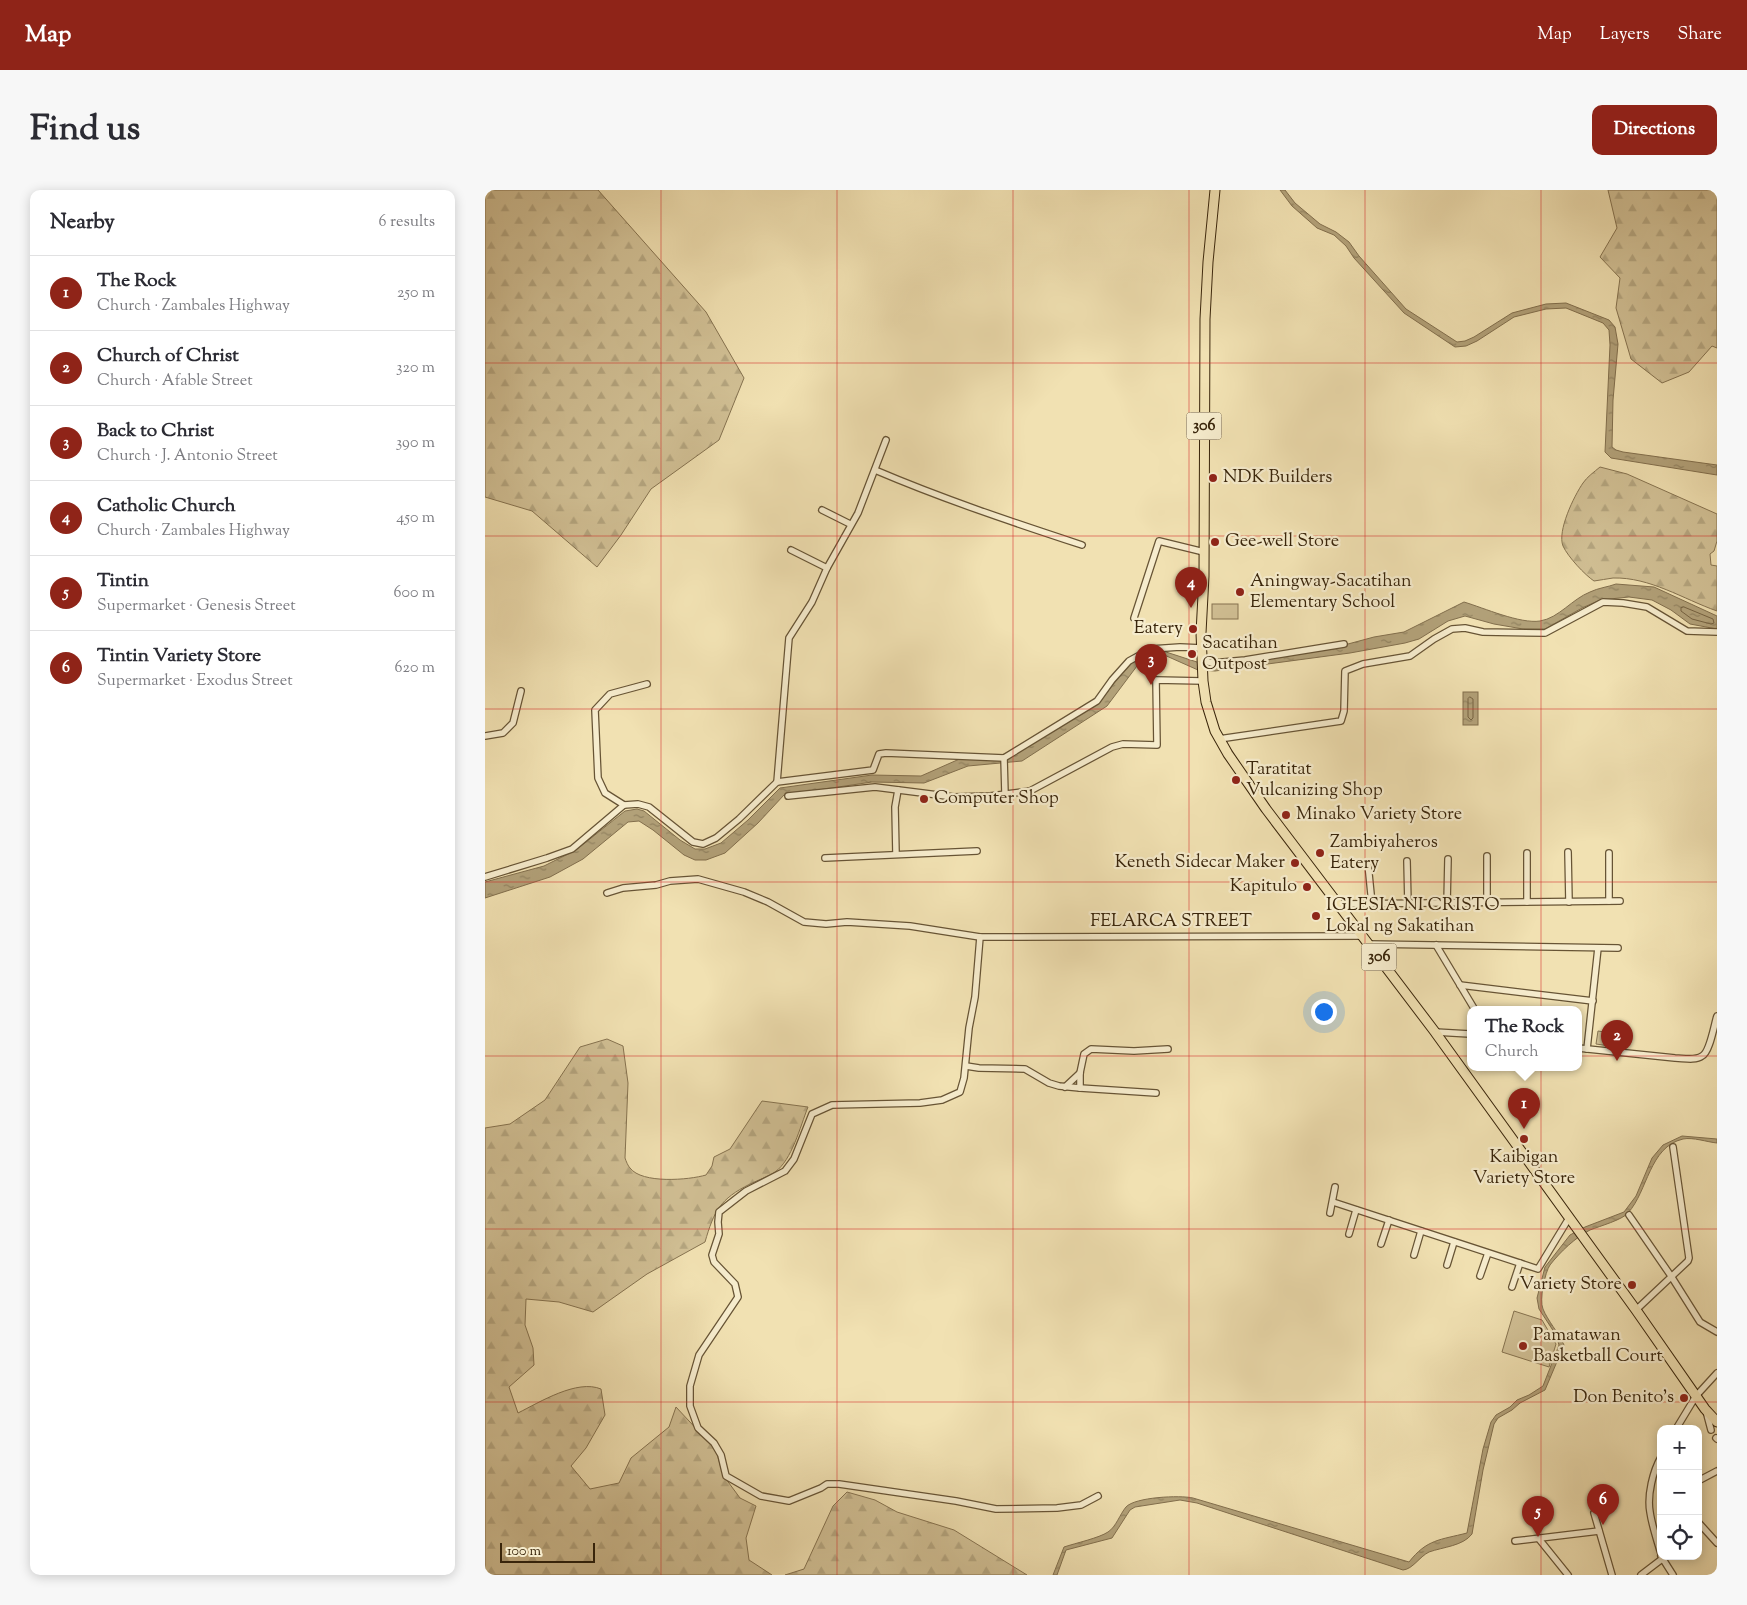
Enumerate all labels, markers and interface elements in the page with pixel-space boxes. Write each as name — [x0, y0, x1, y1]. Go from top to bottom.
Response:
text: Map — [25, 18, 71, 52]
text: Map — [1537, 22, 1572, 48]
text: Layers — [1600, 22, 1650, 48]
text: Share — [1678, 22, 1722, 48]
text: Find us — [30, 105, 140, 156]
button: Directions — [1592, 105, 1717, 155]
text: Nearby — [50, 208, 115, 238]
text: 6 results — [379, 211, 435, 234]
text: The Rock — [97, 268, 177, 295]
text: 1 — [63, 282, 69, 305]
text: 250 m — [397, 282, 435, 305]
text: Church · Zambales Highway — [97, 295, 290, 318]
text: Church of Christ — [97, 343, 239, 370]
text: 2 — [62, 357, 70, 380]
text: 320 m — [396, 357, 435, 380]
text: Church · Afable Street — [97, 370, 253, 393]
road number: 306 — [1187, 412, 1221, 440]
text: Back to Christ — [97, 418, 214, 445]
text: 3 — [63, 432, 69, 455]
text: 390 m — [396, 432, 435, 455]
text: Church · J. Antonio Street — [97, 445, 278, 468]
place label: NDK Builders — [1223, 465, 1332, 491]
marker: NDK Builders — [1207, 472, 1219, 484]
text: Catholic Church — [97, 493, 236, 520]
text: 4 — [62, 507, 70, 530]
text: 450 m — [396, 507, 435, 530]
text: Church · Zambales Highway — [97, 520, 290, 543]
place label: Gee-well Store — [1225, 529, 1339, 555]
marker: Gee-well Store — [1209, 536, 1221, 548]
pin: 4 — [1175, 567, 1207, 608]
text: Tintin — [97, 568, 149, 595]
place label: Aningway-Sacatihan Elementary School — [1250, 569, 1412, 616]
text: 5 — [63, 582, 69, 605]
text: 600 m — [393, 582, 435, 605]
marker: Aningway-Sacatihan Elementary School — [1234, 586, 1246, 598]
text: Supermarket · Genesis Street — [97, 595, 296, 618]
place label: Eatery — [1134, 616, 1183, 642]
marker: Eatery — [1187, 623, 1199, 635]
place label: Sacatihan Outpost — [1202, 631, 1278, 678]
text: Tintin Variety Store — [97, 643, 261, 670]
pin: 3 — [1135, 644, 1167, 685]
marker: Sacatihan Outpost — [1186, 648, 1198, 660]
text: 6 — [62, 657, 70, 680]
text: 620 m — [395, 657, 435, 680]
text: Supermarket · Exodus Street — [97, 670, 293, 693]
place label: Taratitat Vulcanizing Shop — [1246, 757, 1383, 804]
marker: Taratitat Vulcanizing Shop — [1230, 774, 1242, 786]
place label: Computer Shop — [934, 786, 1059, 812]
marker: Computer Shop — [918, 793, 930, 805]
place label: Minako Variety Store — [1296, 802, 1462, 828]
marker: Minako Variety Store — [1280, 809, 1292, 821]
place label: Zambiyaheros Eatery — [1330, 830, 1438, 877]
marker: Zambiyaheros Eatery — [1314, 847, 1326, 859]
place label: Keneth Sidecar Maker — [1115, 850, 1285, 876]
marker: Keneth Sidecar Maker — [1289, 857, 1301, 869]
place label: Kapitulo — [1230, 874, 1297, 900]
marker: Kapitulo — [1301, 881, 1313, 893]
place label: IGLESIA NI CRISTO Lokal ng Sakatihan — [1326, 893, 1500, 940]
street label: FELARCA STREET — [1090, 909, 1252, 935]
marker: IGLESIA NI CRISTO Lokal ng Sakatihan — [1310, 910, 1322, 922]
road number: 306 — [1361, 944, 1397, 970]
your location — [1311, 999, 1337, 1025]
popup — [1467, 1006, 1582, 1071]
text: The Rock — [1485, 1014, 1564, 1041]
pin: 2 — [1601, 1020, 1633, 1061]
text: Church — [1485, 1041, 1539, 1064]
pin: 1 — [1508, 1088, 1540, 1129]
marker: Kaibigan Variety Store — [1518, 1133, 1530, 1145]
place label: Kaibigan Variety Store — [1473, 1145, 1575, 1192]
place label: Variety Store — [1520, 1272, 1622, 1298]
marker: Variety Store — [1626, 1279, 1638, 1291]
place label: Pamatawan Basketball Court — [1533, 1323, 1663, 1370]
marker: Pamatawan Basketball Court — [1517, 1340, 1529, 1352]
place label: Don Benito's — [1573, 1385, 1674, 1411]
marker: Don Benito's — [1678, 1392, 1690, 1404]
map controls — [1657, 1425, 1702, 1560]
button: + — [1657, 1425, 1702, 1470]
button: − — [1657, 1470, 1702, 1515]
pin: 6 — [1587, 1484, 1619, 1525]
pin: 5 — [1522, 1496, 1554, 1537]
button: locate — [1657, 1515, 1702, 1560]
scale bar — [500, 1540, 595, 1563]
text: 100 m — [507, 1542, 541, 1562]

